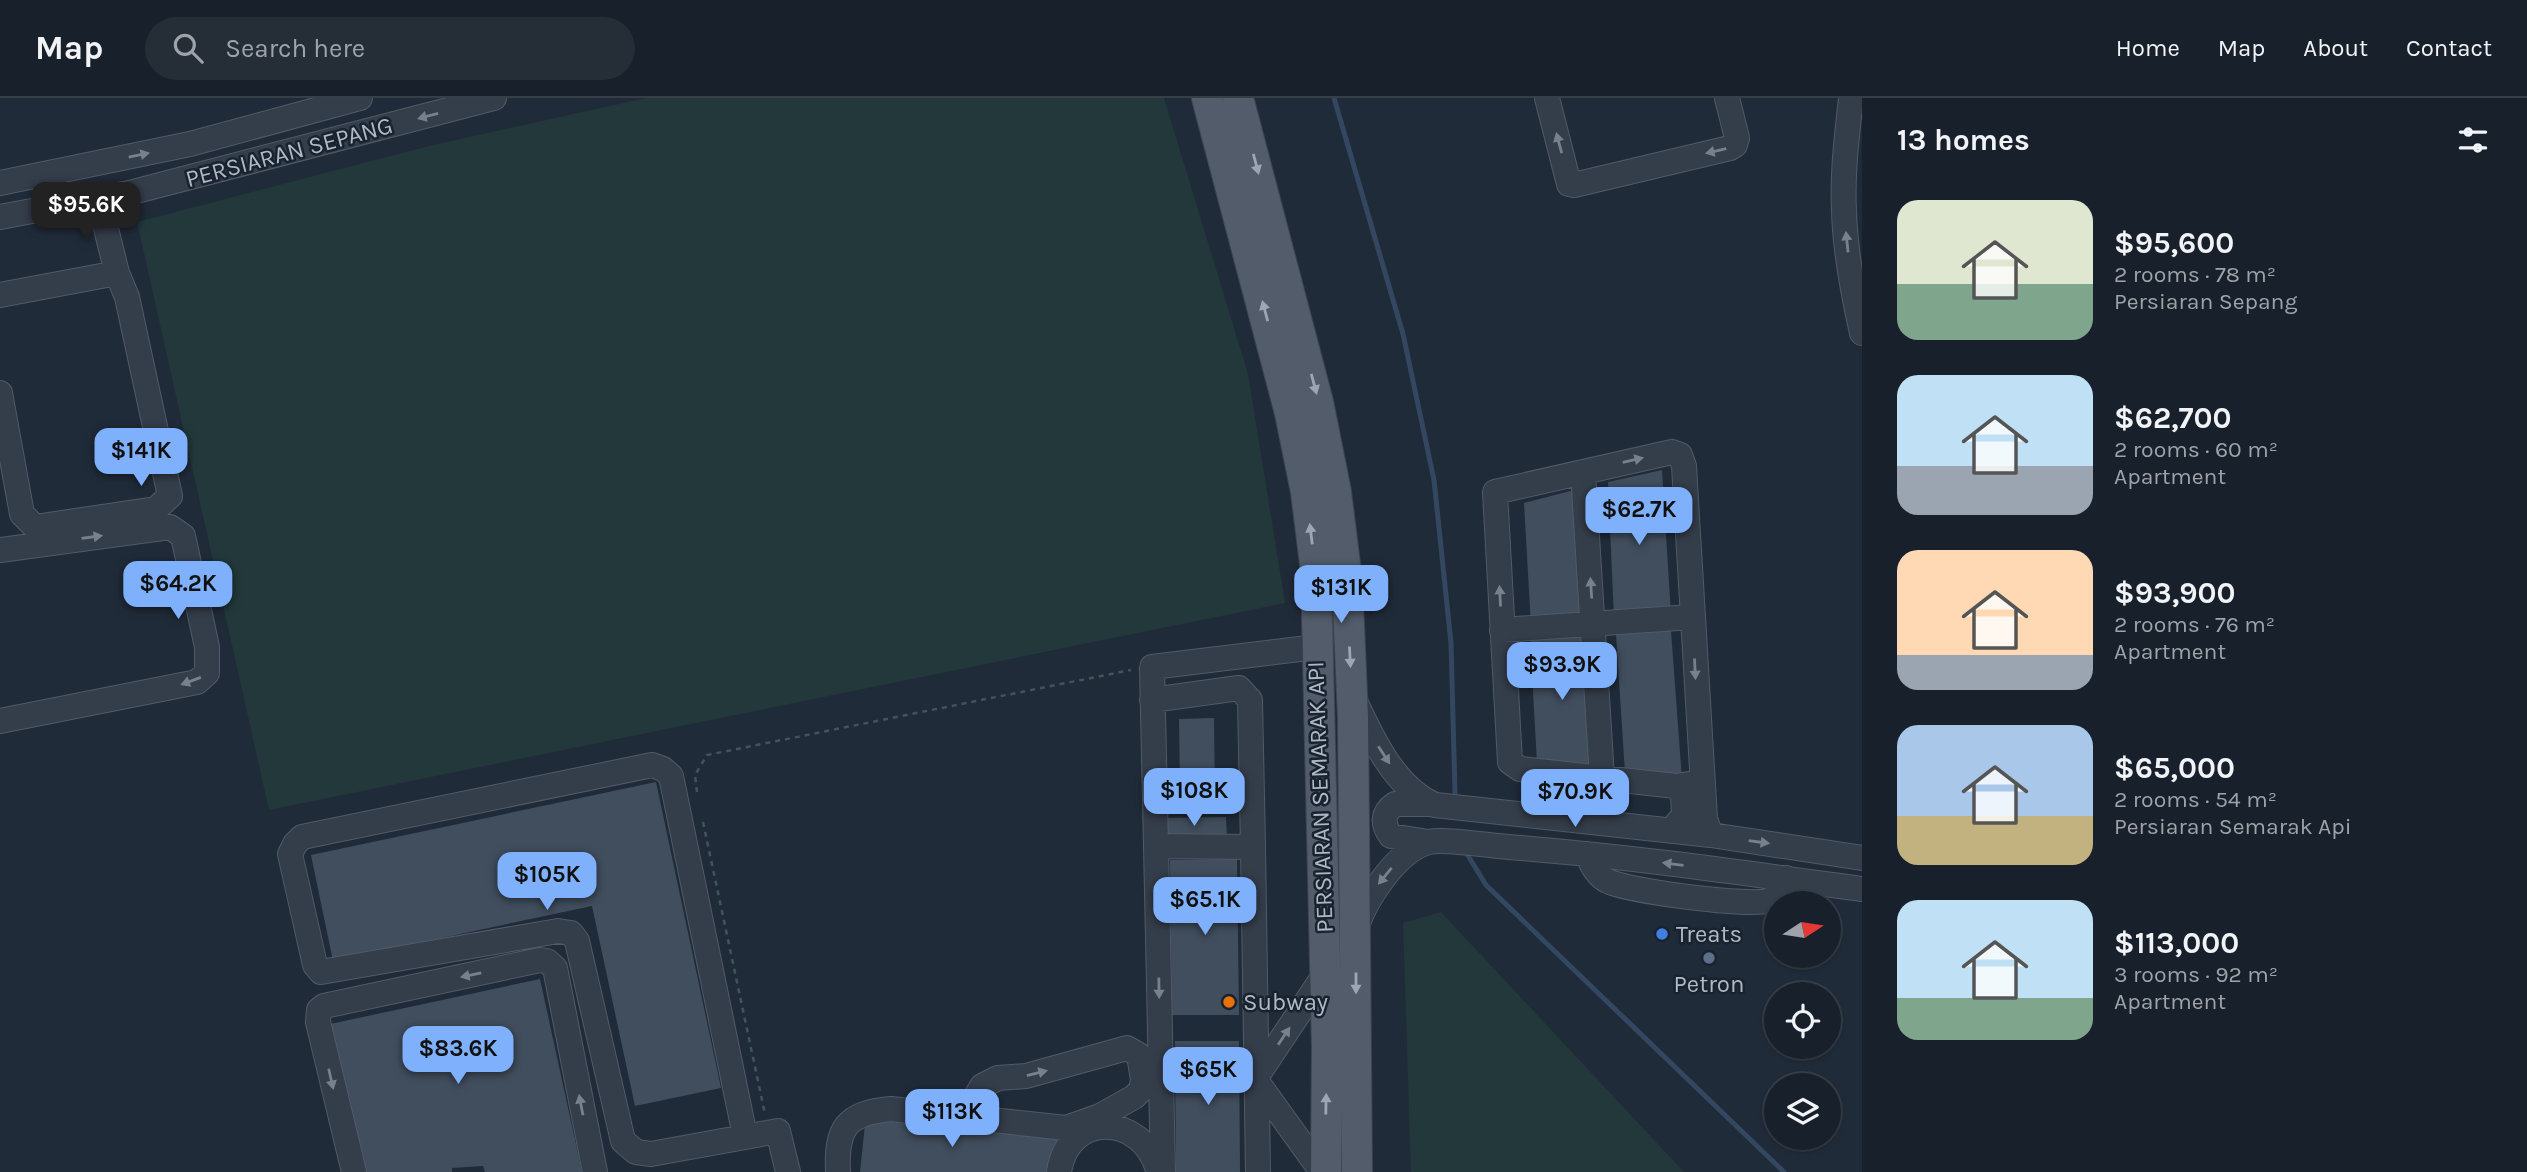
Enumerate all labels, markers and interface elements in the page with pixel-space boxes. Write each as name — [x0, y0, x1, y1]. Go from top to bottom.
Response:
search box — [145, 17, 635, 80]
text: Map — [35, 29, 103, 67]
icon: search — [169, 29, 207, 67]
text: Search here — [225, 33, 365, 64]
text: Home — [2116, 34, 2180, 62]
text: Map — [2218, 34, 2265, 62]
text: About — [2303, 34, 2368, 62]
text: Contact — [2406, 34, 2492, 62]
street label: PERSIARAN SEPANG — [182, 111, 396, 193]
one-way arrow — [418, 111, 439, 121]
icon: filters — [2454, 121, 2492, 159]
text: 13 homes — [1897, 122, 2030, 158]
one-way arrow — [1553, 132, 1564, 154]
one-way arrow — [1705, 146, 1727, 157]
one-way arrow — [128, 149, 150, 160]
one-way arrow — [1251, 153, 1262, 175]
pin: $95.6K — [29, 183, 143, 242]
text: $95.6K — [47, 191, 125, 218]
text: $95,600 — [2114, 225, 2234, 261]
icon: home — [1953, 228, 2037, 312]
one-way arrow — [1841, 230, 1852, 252]
text: 2 rooms · 78 m² — [2114, 261, 2276, 288]
text: Persiaran Sepang — [2114, 288, 2297, 315]
one-way arrow — [1259, 300, 1270, 322]
one-way arrow — [1309, 374, 1319, 395]
text: $62,700 — [2114, 400, 2232, 436]
icon: home — [1953, 403, 2037, 487]
pin: $141K — [92, 428, 190, 488]
text: 2 rooms · 60 m² — [2114, 436, 2278, 463]
text: $141K — [111, 437, 171, 464]
one-way arrow — [1622, 455, 1644, 466]
text: Apartment — [2114, 463, 2226, 490]
pin: $62.7K — [1582, 488, 1696, 547]
text: $62.7K — [1601, 496, 1677, 523]
one-way arrow — [1306, 523, 1317, 545]
one-way arrow — [81, 531, 103, 542]
pin: $64.2K — [121, 561, 235, 621]
pin: $131K — [1292, 566, 1390, 625]
text: $64.2K — [139, 570, 217, 597]
text: $131K — [1310, 574, 1372, 601]
text: $93,900 — [2114, 575, 2235, 611]
one-way arrow — [1585, 576, 1596, 598]
icon: home — [1953, 578, 2037, 662]
one-way arrow — [1495, 585, 1506, 607]
text: 2 rooms · 76 m² — [2114, 611, 2275, 638]
text: Apartment — [2114, 638, 2226, 665]
pin: $93.9K — [1505, 642, 1619, 702]
one-way arrow — [1345, 647, 1356, 669]
text: $93.9K — [1523, 651, 1601, 678]
one-way arrow — [1690, 658, 1701, 680]
street label: PERSIARAN SEMARAK API — [1301, 661, 1339, 933]
one-way arrow — [180, 676, 201, 687]
one-way arrow — [1377, 745, 1390, 764]
text: $65,000 — [2114, 750, 2235, 786]
icon: home — [1953, 753, 2037, 837]
pin: $108K — [1145, 768, 1243, 828]
pin: $70.9K — [1518, 770, 1632, 829]
text: $108K — [1160, 777, 1228, 804]
text: $70.9K — [1537, 778, 1613, 805]
text: 2 rooms · 54 m² — [2114, 786, 2277, 813]
text: Persiaran Semarak Api — [2114, 813, 2352, 840]
one-way arrow — [1748, 836, 1770, 847]
pin: $105K — [498, 852, 596, 912]
one-way arrow — [1662, 858, 1684, 869]
text: $105K — [513, 861, 581, 888]
one-way arrow — [1378, 866, 1393, 884]
pin: $65.1K — [1148, 878, 1262, 937]
text: $65.1K — [1169, 886, 1241, 913]
north arrow — [1764, 891, 1841, 968]
map controls — [1764, 891, 1841, 1150]
place label: Treats — [1676, 920, 1742, 948]
text: $113,000 — [2114, 925, 2239, 961]
marker: Treats — [1654, 926, 1670, 942]
icon: home — [1953, 928, 2037, 1012]
marker: Petron — [1701, 950, 1717, 966]
text: 3 rooms · 92 m² — [2114, 961, 2278, 988]
one-way arrow — [460, 969, 482, 980]
place label: Petron — [1674, 970, 1744, 998]
one-way arrow — [1350, 972, 1362, 994]
one-way arrow — [1153, 977, 1165, 999]
button: locate — [1764, 982, 1841, 1059]
place label: Subway — [1243, 988, 1328, 1016]
text: Apartment — [2114, 988, 2226, 1015]
marker: Subway — [1221, 994, 1237, 1010]
pin: $83.6K — [401, 1026, 515, 1086]
one-way arrow — [1277, 1027, 1291, 1045]
text: $83.6K — [419, 1035, 497, 1062]
pin: $65K — [1167, 1048, 1249, 1107]
text: $65K — [1179, 1056, 1237, 1083]
one-way arrow — [1026, 1067, 1048, 1078]
one-way arrow — [326, 1068, 337, 1090]
button: layers — [1764, 1073, 1841, 1150]
pin: $113K — [903, 1090, 1001, 1149]
one-way arrow — [1320, 1093, 1332, 1115]
one-way arrow — [576, 1094, 587, 1116]
text: $113K — [921, 1098, 983, 1125]

